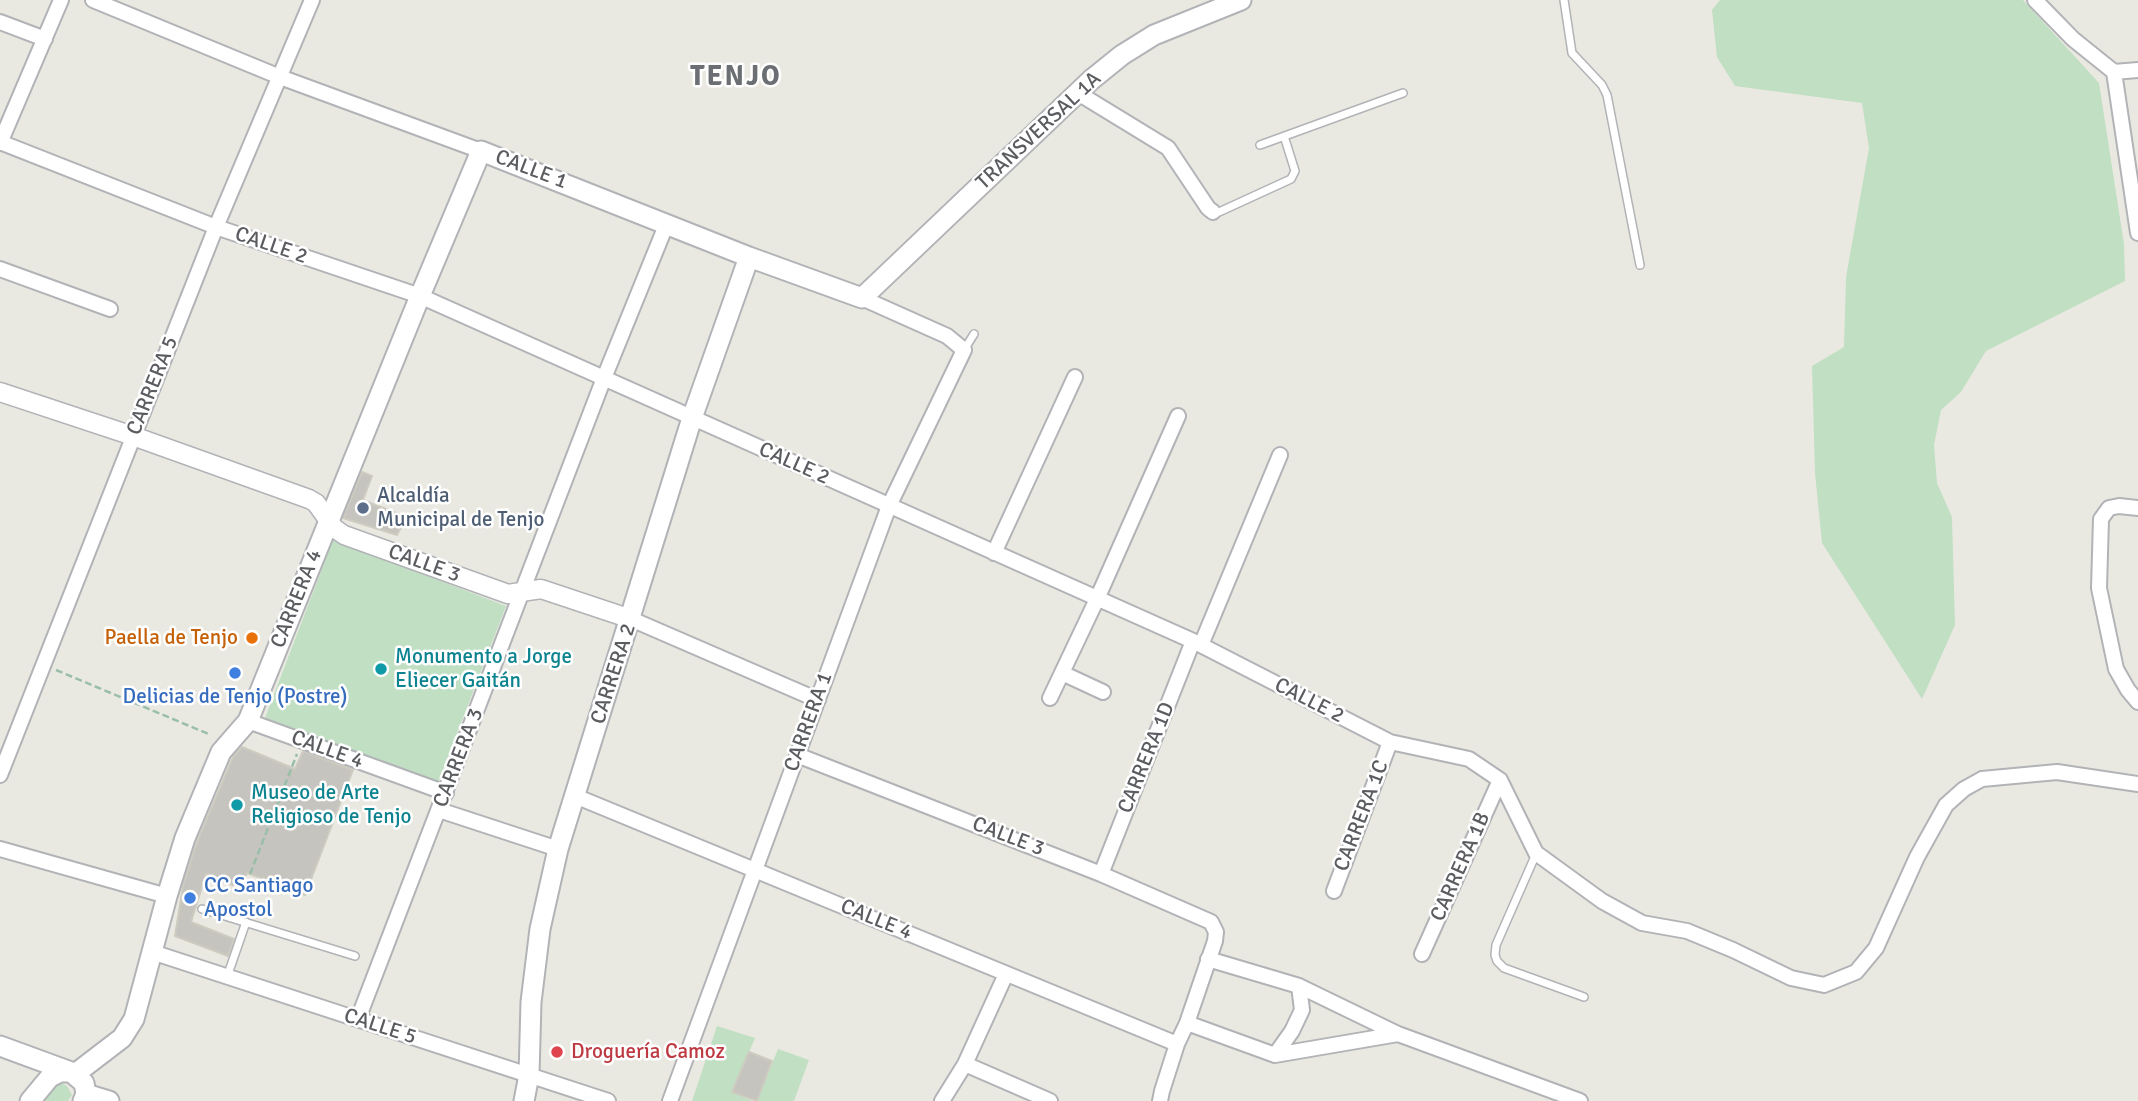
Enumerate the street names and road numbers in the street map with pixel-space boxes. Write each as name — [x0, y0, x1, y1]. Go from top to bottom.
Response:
street label: TRANSVERSAL 1A — [971, 67, 1107, 195]
street label: CALLE 1 — [492, 145, 570, 195]
street label: CALLE 2 — [232, 222, 310, 270]
street label: CARRERA 5 — [122, 333, 184, 439]
street label: CALLE 2 — [755, 437, 833, 491]
street label: CALLE 3 — [385, 539, 463, 589]
street label: CARRERA 4 — [266, 546, 328, 652]
street label: CARRERA 2 — [586, 621, 642, 727]
street label: CARRERA 1 — [779, 669, 839, 775]
street label: CALLE 2 — [1270, 673, 1348, 729]
street label: CARRERA 1D — [1113, 699, 1181, 817]
street label: CARRERA 3 — [429, 705, 489, 811]
street label: CALLE 4 — [288, 725, 366, 775]
street label: CARRERA 1C — [1329, 757, 1395, 875]
street label: CARRERA 1B — [1426, 809, 1496, 925]
street label: CALLE 3 — [969, 812, 1047, 862]
street label: CALLE 4 — [837, 894, 915, 946]
street label: CALLE 5 — [341, 1003, 419, 1051]

